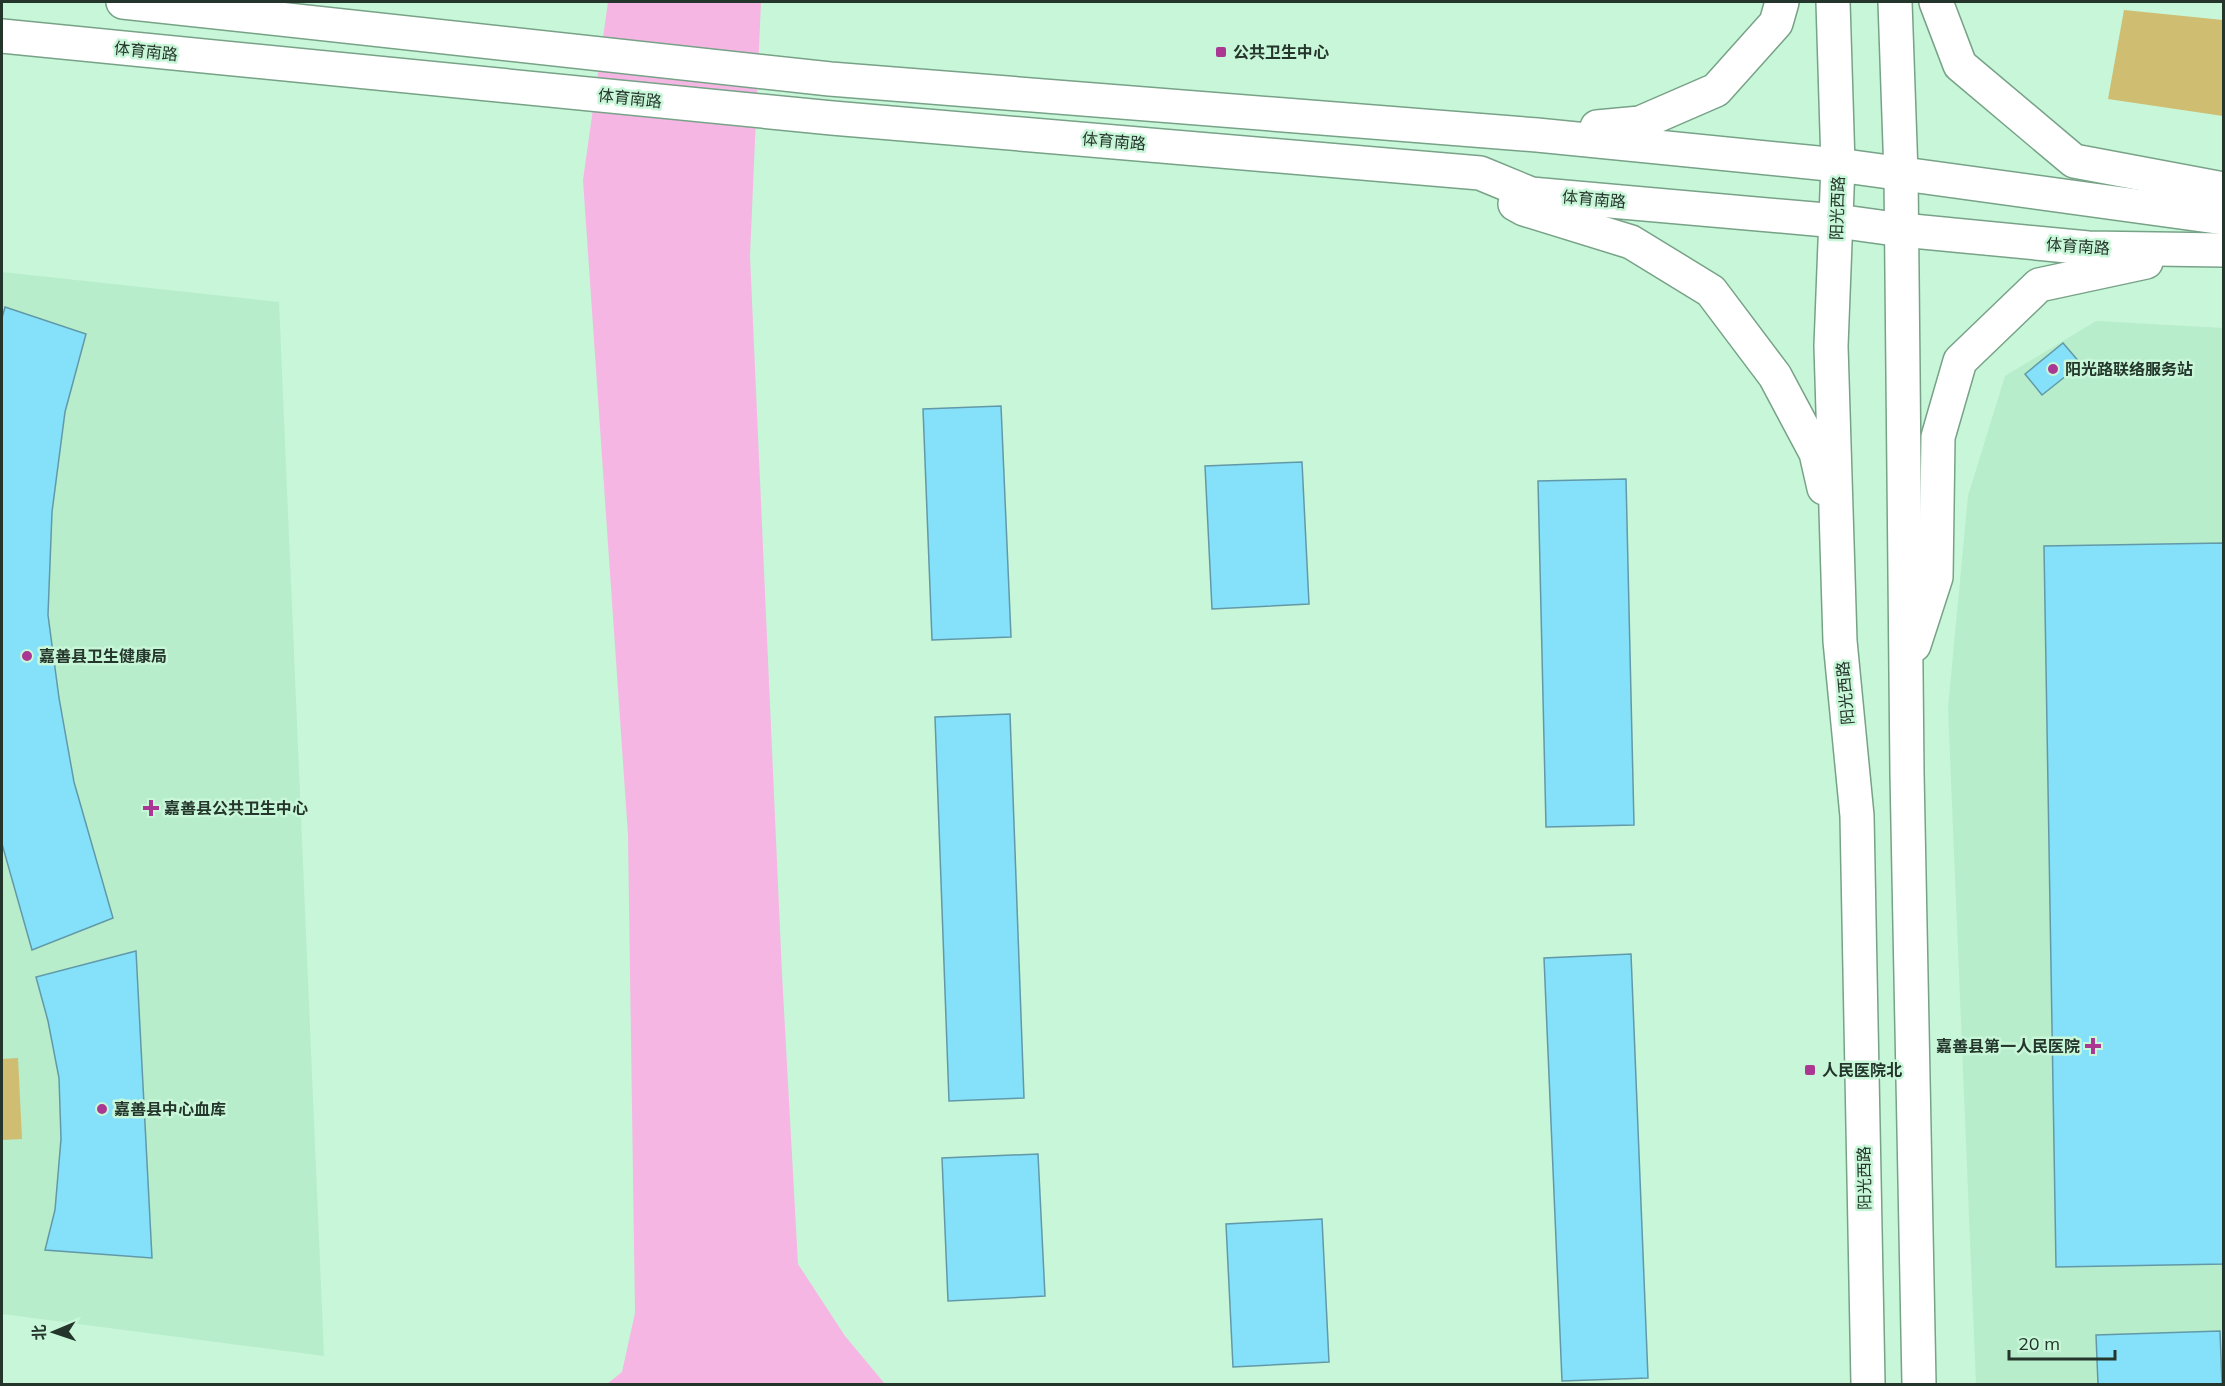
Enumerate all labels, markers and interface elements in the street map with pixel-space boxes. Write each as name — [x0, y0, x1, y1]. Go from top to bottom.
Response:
street label: 体育南路 — [113, 38, 179, 64]
place label: 公共卫生中心 — [1233, 42, 1329, 62]
marker: 公共卫生中心 — [1214, 45, 1228, 59]
street label: 体育南路 — [597, 85, 663, 111]
street label: 体育南路 — [1081, 128, 1147, 154]
street label: 阳光西路 — [1826, 176, 1848, 240]
street label: 体育南路 — [1561, 186, 1627, 212]
street label: 体育南路 — [2045, 234, 2111, 258]
place label: 阳光路联络服务站 — [2065, 359, 2193, 379]
marker: 阳光路联络服务站 — [2046, 362, 2060, 376]
place label: 嘉善县卫生健康局 — [39, 646, 167, 666]
marker: 嘉善县卫生健康局 — [20, 649, 34, 663]
street label: 阳光西路 — [1832, 660, 1858, 726]
place label: 嘉善县公共卫生中心 — [164, 798, 308, 818]
marker: 嘉善县公共卫生中心 — [142, 799, 160, 817]
place label: 嘉善县第一人民医院 — [1936, 1036, 2080, 1056]
marker: 嘉善县第一人民医院 — [2084, 1037, 2102, 1055]
place label: 人民医院北 — [1822, 1060, 1902, 1080]
marker: 人民医院北 — [1803, 1063, 1817, 1077]
place label: 嘉善县中心血库 — [114, 1099, 226, 1119]
marker: 嘉善县中心血库 — [95, 1102, 109, 1116]
street label: 阳光西路 — [1853, 1146, 1875, 1210]
north arrow — [24, 1302, 84, 1362]
scale bar — [2009, 1323, 2116, 1361]
text: 北 — [29, 1324, 49, 1341]
text: 20 m — [2018, 1332, 2060, 1355]

